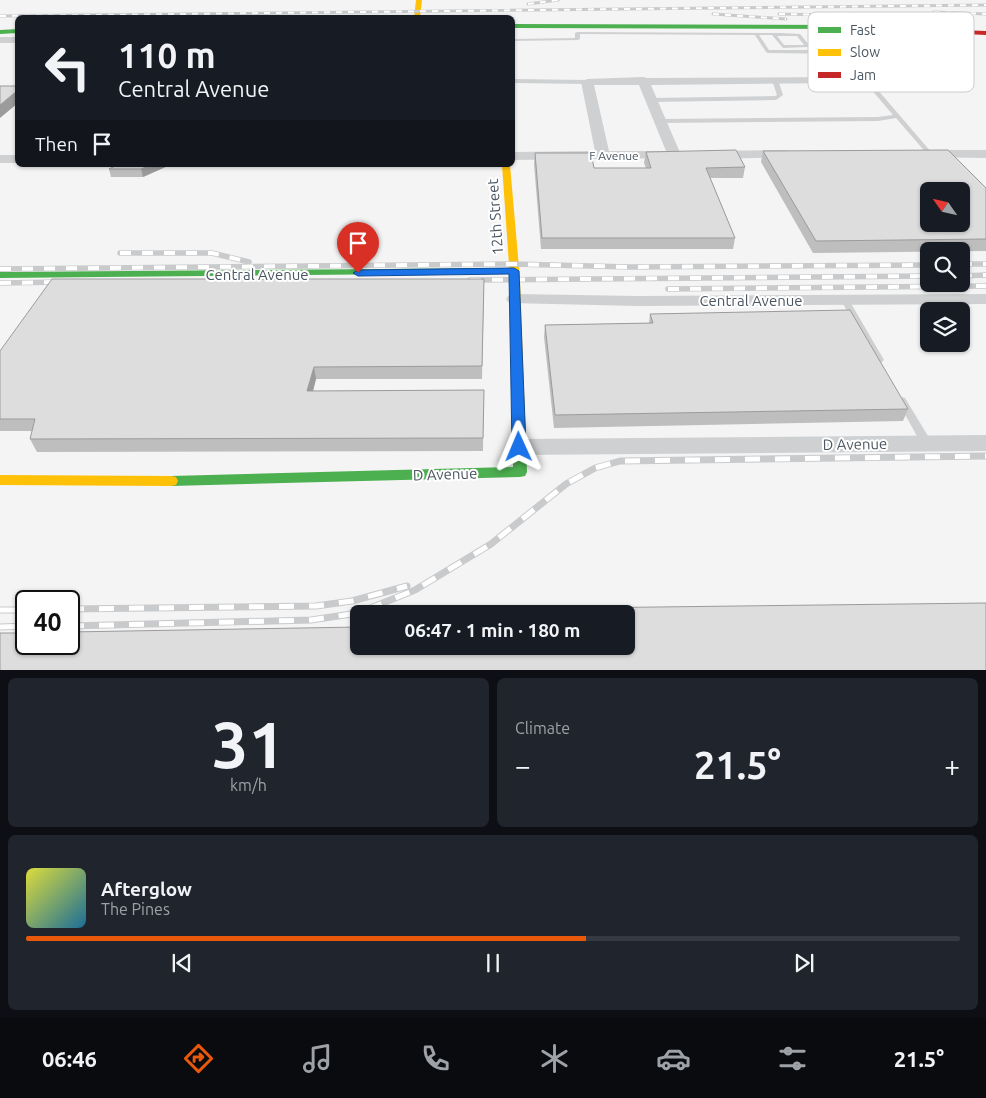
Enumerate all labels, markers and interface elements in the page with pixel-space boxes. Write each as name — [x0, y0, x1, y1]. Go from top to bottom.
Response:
legend — [808, 12, 974, 92]
text: Fast — [850, 22, 876, 38]
icon: left — [35, 35, 100, 100]
text: 110 m — [118, 35, 216, 75]
text: Slow — [850, 44, 880, 60]
text: Jam — [850, 67, 876, 83]
text: Central Avenue — [118, 76, 269, 101]
icon: arrive — [88, 130, 116, 158]
text: Then — [35, 133, 78, 155]
street label: F Avenue — [589, 149, 639, 162]
street label: 12th Street — [484, 178, 506, 256]
north arrow — [920, 182, 970, 232]
map controls — [920, 182, 970, 352]
pin — [337, 222, 379, 273]
icon: arrive — [344, 229, 372, 257]
button: search — [920, 242, 970, 292]
street label: Central Avenue — [205, 266, 309, 283]
street label: Central Avenue — [699, 292, 803, 309]
button: layers — [920, 302, 970, 352]
position arrow — [492, 420, 544, 472]
street label: D Avenue — [823, 435, 887, 453]
street label: D Avenue — [412, 464, 478, 484]
speed limit sign: 40 — [15, 590, 80, 655]
text: 06:47 · 1 min · 180 m — [405, 619, 580, 641]
text: 31 — [212, 707, 285, 780]
text: Climate — [515, 719, 570, 737]
text: 21.5° — [694, 744, 781, 786]
text: − — [515, 750, 531, 781]
text: + — [944, 750, 960, 781]
text: km/h — [230, 776, 267, 794]
text: Afterglow — [101, 878, 192, 900]
text: The Pines — [101, 900, 170, 918]
icon: previous — [168, 949, 196, 977]
icon: pause — [479, 949, 507, 977]
icon: next — [790, 949, 818, 977]
icon: directions — [181, 1041, 216, 1076]
icon: music — [300, 1041, 335, 1076]
icon: phone — [418, 1041, 453, 1076]
icon: climate — [537, 1041, 572, 1076]
icon: car — [656, 1041, 691, 1076]
icon: filters — [775, 1041, 810, 1076]
text: 06:46 — [42, 1046, 97, 1071]
text: 21.5° — [894, 1046, 944, 1071]

